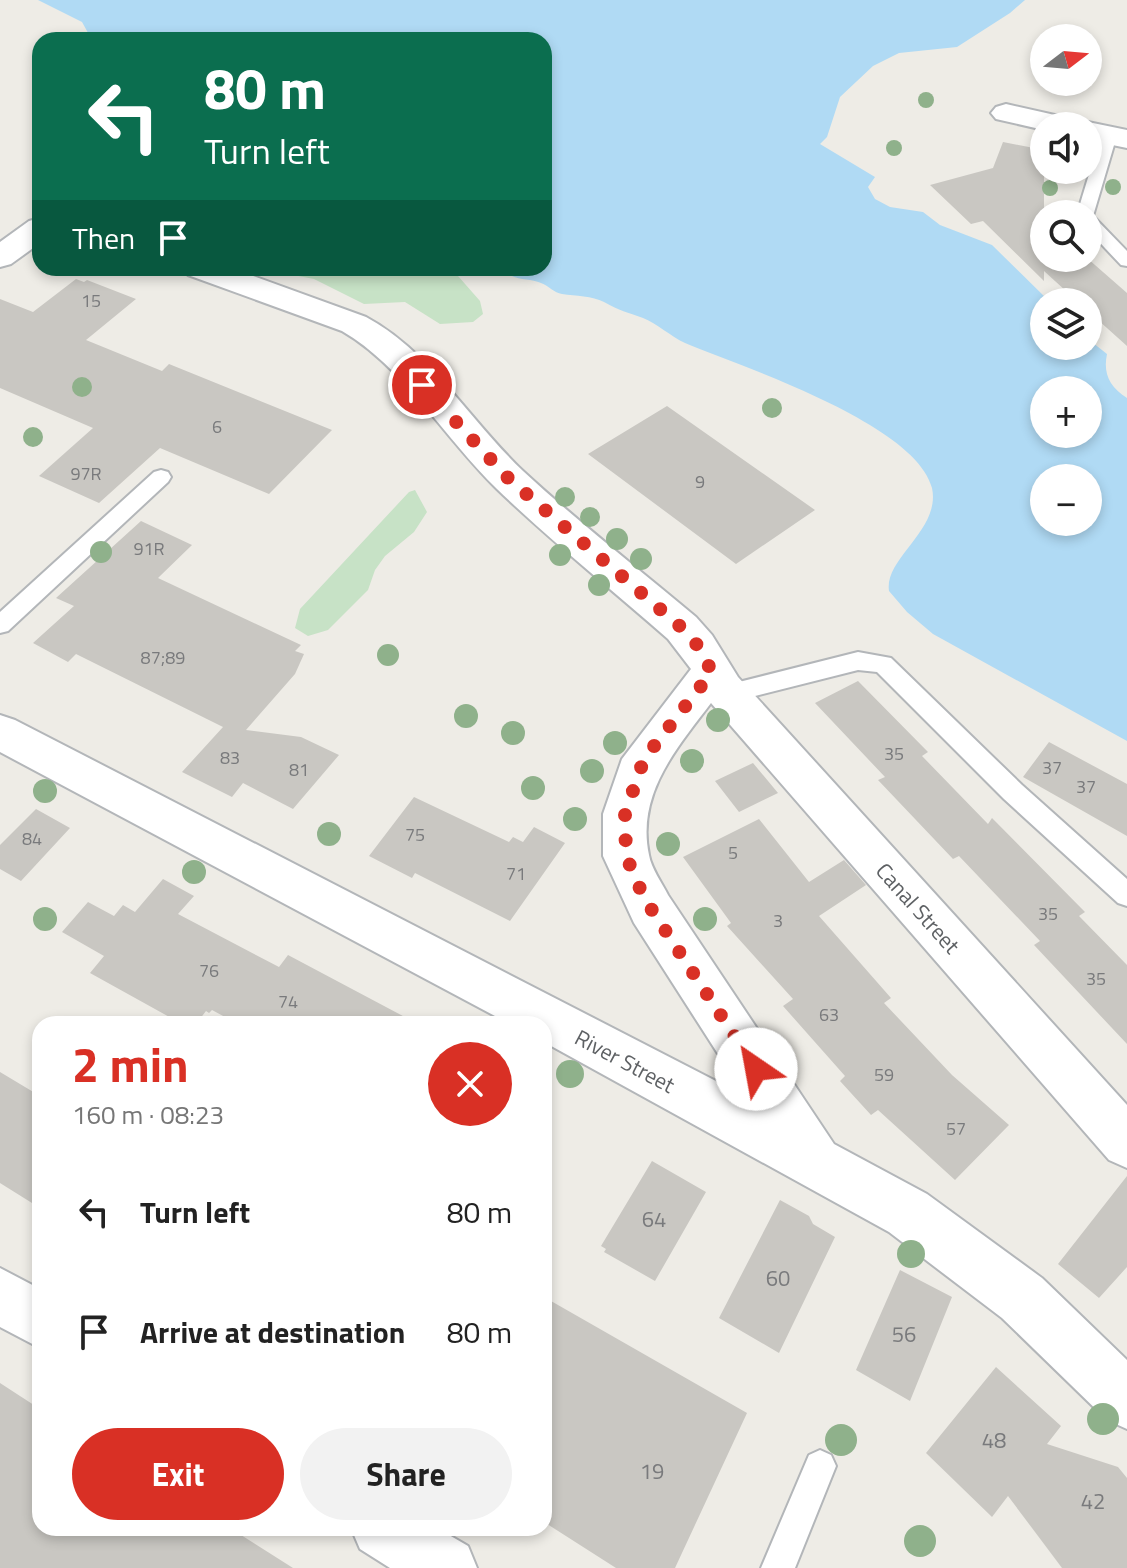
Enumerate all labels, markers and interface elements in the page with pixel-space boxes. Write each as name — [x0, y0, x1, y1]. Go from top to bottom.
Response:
north arrow — [1030, 24, 1102, 96]
map controls — [1030, 24, 1102, 536]
text: 80 m — [204, 46, 326, 131]
icon: left — [72, 64, 176, 168]
button: sound — [1030, 112, 1102, 184]
text: Turn left — [204, 123, 330, 178]
button: search — [1030, 200, 1102, 272]
text: Then — [72, 215, 135, 261]
icon: arrive — [151, 216, 195, 260]
house number: 15 — [81, 287, 101, 314]
button: layers — [1030, 288, 1102, 360]
pin — [388, 351, 456, 419]
icon: arrive — [400, 363, 444, 407]
button: + — [1030, 376, 1102, 448]
house number: 6 — [212, 413, 222, 440]
house number: 97R — [70, 460, 102, 487]
button: − — [1030, 464, 1102, 536]
house number: 9 — [695, 468, 705, 495]
house number: 91R — [133, 535, 165, 562]
house number: 87;89 — [141, 644, 185, 671]
house number: 35 — [884, 740, 904, 767]
house number: 83 — [220, 744, 240, 771]
house number: 37 — [1042, 754, 1062, 781]
house number: 81 — [289, 756, 309, 783]
house number: 37 — [1076, 773, 1096, 800]
house number: 75 — [405, 821, 425, 848]
house number: 84 — [22, 825, 42, 852]
house number: 5 — [728, 839, 738, 866]
street label: Canal Street — [868, 855, 968, 961]
house number: 71 — [506, 860, 526, 887]
house number: 35 — [1038, 900, 1058, 927]
house number: 3 — [773, 907, 783, 934]
house number: 76 — [199, 957, 219, 984]
house number: 35 — [1086, 965, 1106, 992]
house number: 74 — [278, 988, 298, 1015]
house number: 63 — [819, 1001, 839, 1028]
street label: River Street — [569, 1020, 681, 1102]
position arrow — [714, 1027, 798, 1111]
text: 2 min — [72, 1028, 189, 1101]
button: close — [428, 1042, 512, 1126]
house number: 59 — [874, 1061, 894, 1088]
text: 160 m · 08:23 — [72, 1095, 224, 1134]
house number: 57 — [946, 1115, 966, 1142]
text: Turn left — [140, 1189, 250, 1235]
text: 80 m — [447, 1189, 512, 1235]
icon: left — [72, 1190, 116, 1234]
house number: 64 — [642, 1202, 666, 1236]
house number: 60 — [766, 1261, 790, 1295]
text: Arrive at destination — [140, 1309, 405, 1355]
text: 80 m — [447, 1309, 512, 1355]
icon: arrive — [72, 1310, 116, 1354]
house number: 56 — [892, 1317, 916, 1351]
house number: 48 — [982, 1423, 1006, 1457]
button: Exit — [72, 1428, 284, 1520]
button: Share — [300, 1428, 512, 1520]
house number: 19 — [640, 1454, 664, 1488]
house number: 42 — [1081, 1484, 1105, 1518]

